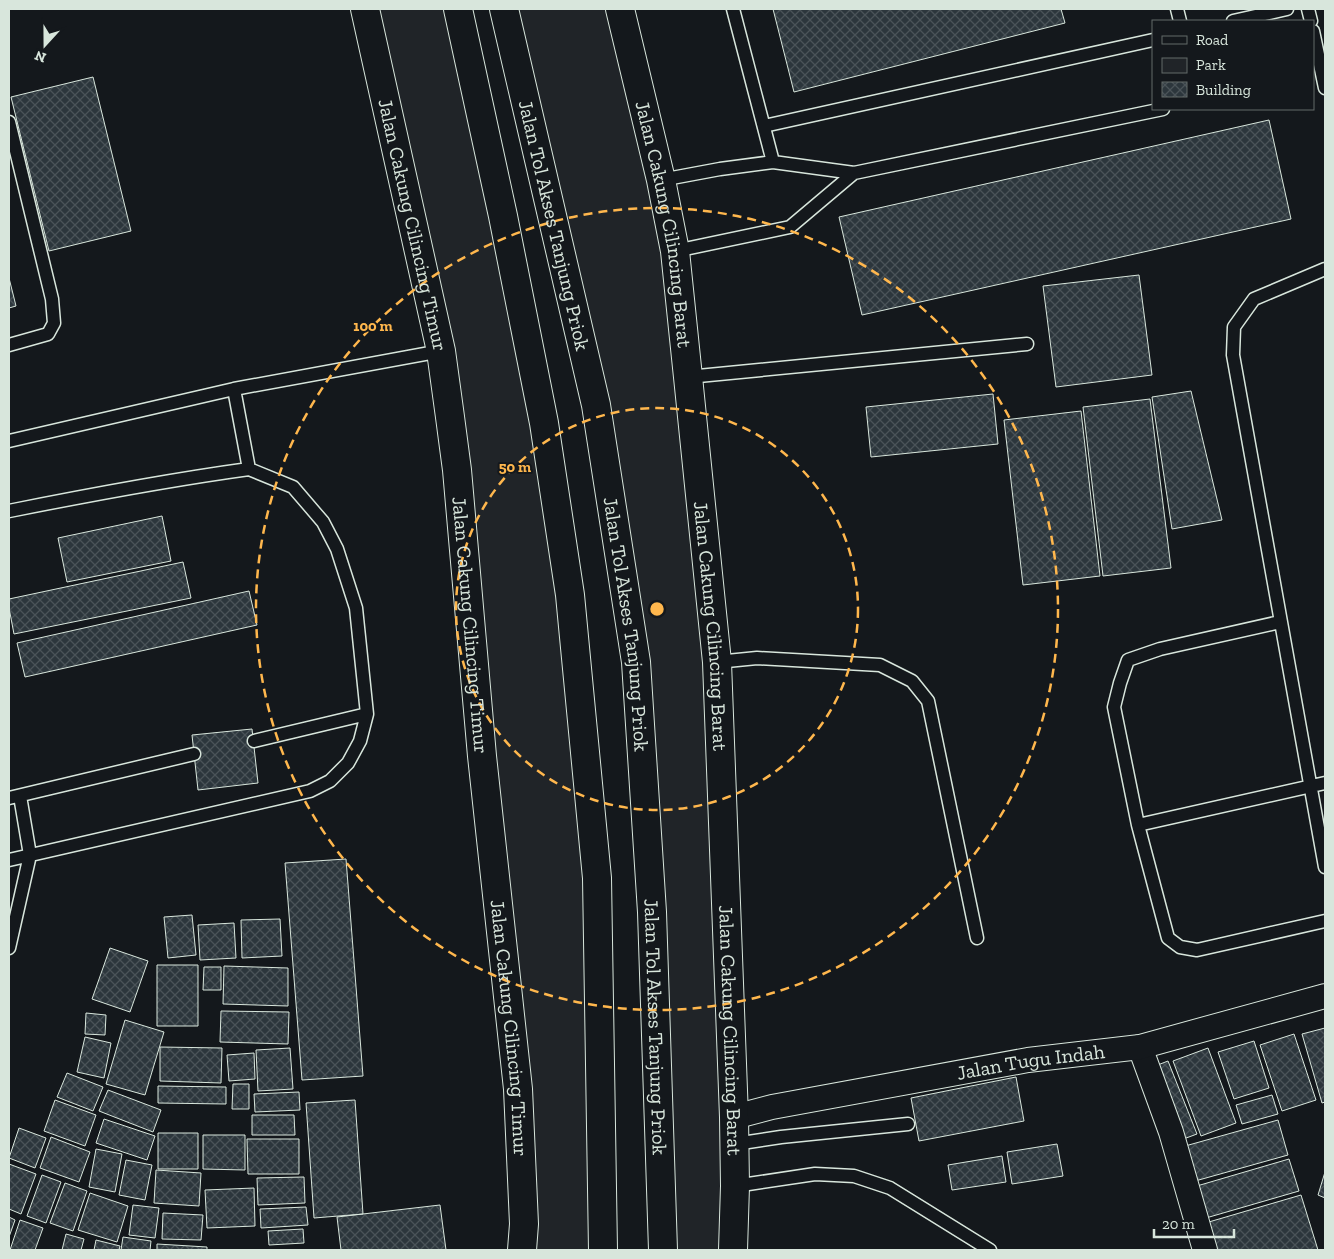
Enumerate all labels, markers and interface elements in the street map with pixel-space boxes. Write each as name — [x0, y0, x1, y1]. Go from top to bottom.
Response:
north arrow — [20, 20, 70, 70]
legend — [1152, 20, 1314, 110]
text: Road — [1196, 31, 1229, 49]
text: N — [32, 47, 49, 67]
text: Park — [1196, 56, 1226, 74]
text: Building — [1196, 81, 1251, 99]
street label: Jalan Cakung Cilincing Timur — [373, 96, 453, 353]
street label: Jalan Tol Akses Tanjung Priok — [514, 98, 595, 353]
street label: Jalan Cakung Cilincing Barat — [630, 98, 697, 349]
text: 100 m — [353, 317, 393, 335]
text: 50 m — [499, 458, 531, 476]
street label: Jalan Tol Akses Tanjung Priok — [598, 495, 654, 753]
street label: Jalan Cakung Cilincing Timur — [447, 496, 494, 754]
street label: Jalan Cakung Cilincing Barat — [689, 500, 732, 752]
centre of rings — [648, 600, 666, 618]
street label: Jalan Cakung Cilincing Timur — [486, 898, 533, 1157]
street label: Jalan Tol Akses Tanjung Priok — [639, 898, 672, 1156]
street label: Jalan Cakung Cilincing Barat — [714, 905, 747, 1156]
street label: Jalan Tugu Indah — [955, 1039, 1107, 1085]
scale bar — [1154, 1206, 1234, 1238]
text: 20 m — [1162, 1215, 1195, 1233]

